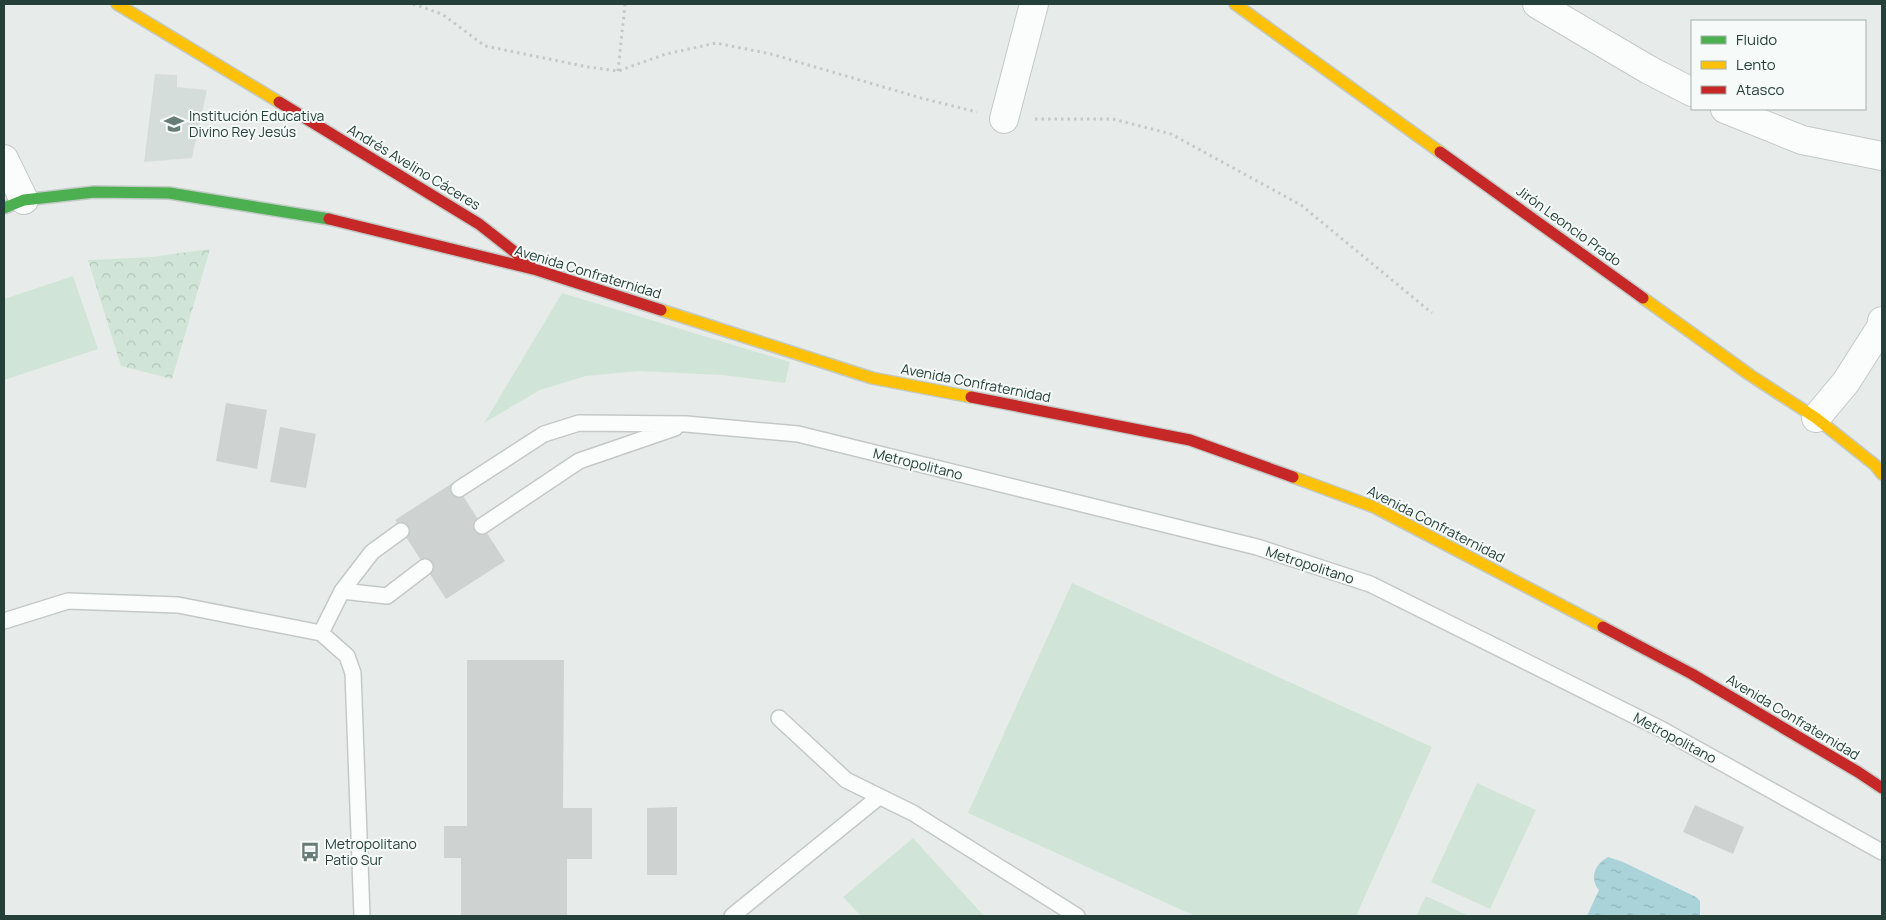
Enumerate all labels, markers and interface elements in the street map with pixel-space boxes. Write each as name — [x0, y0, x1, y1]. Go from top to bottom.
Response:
legend — [1691, 20, 1866, 110]
text: Fluido — [1736, 29, 1777, 50]
text: Lento — [1736, 54, 1776, 75]
text: Atasco — [1736, 79, 1784, 100]
place label: Institución Educativa Divino Rey Jesús — [189, 106, 324, 141]
school or university icon: Institución Educativa Divino Rey Jesús — [163, 113, 185, 135]
street label: Andrés Avelino Cáceres — [344, 119, 484, 214]
street label: Jirón Leoncio Prado — [1513, 181, 1626, 270]
street label: Avenida Confraternidad — [513, 240, 664, 303]
street label: Avenida Confraternidad — [900, 359, 1053, 406]
street label: Metropolitano — [871, 443, 965, 484]
street label: Avenida Confraternidad — [1364, 481, 1508, 567]
street label: Metropolitano — [1264, 541, 1357, 588]
street label: Avenida Confraternidad — [1723, 669, 1863, 764]
street label: Metropolitano — [1630, 708, 1720, 767]
place label: Metropolitano Patio Sur — [325, 834, 417, 869]
bus stop icon: Metropolitano Patio Sur — [299, 841, 321, 863]

